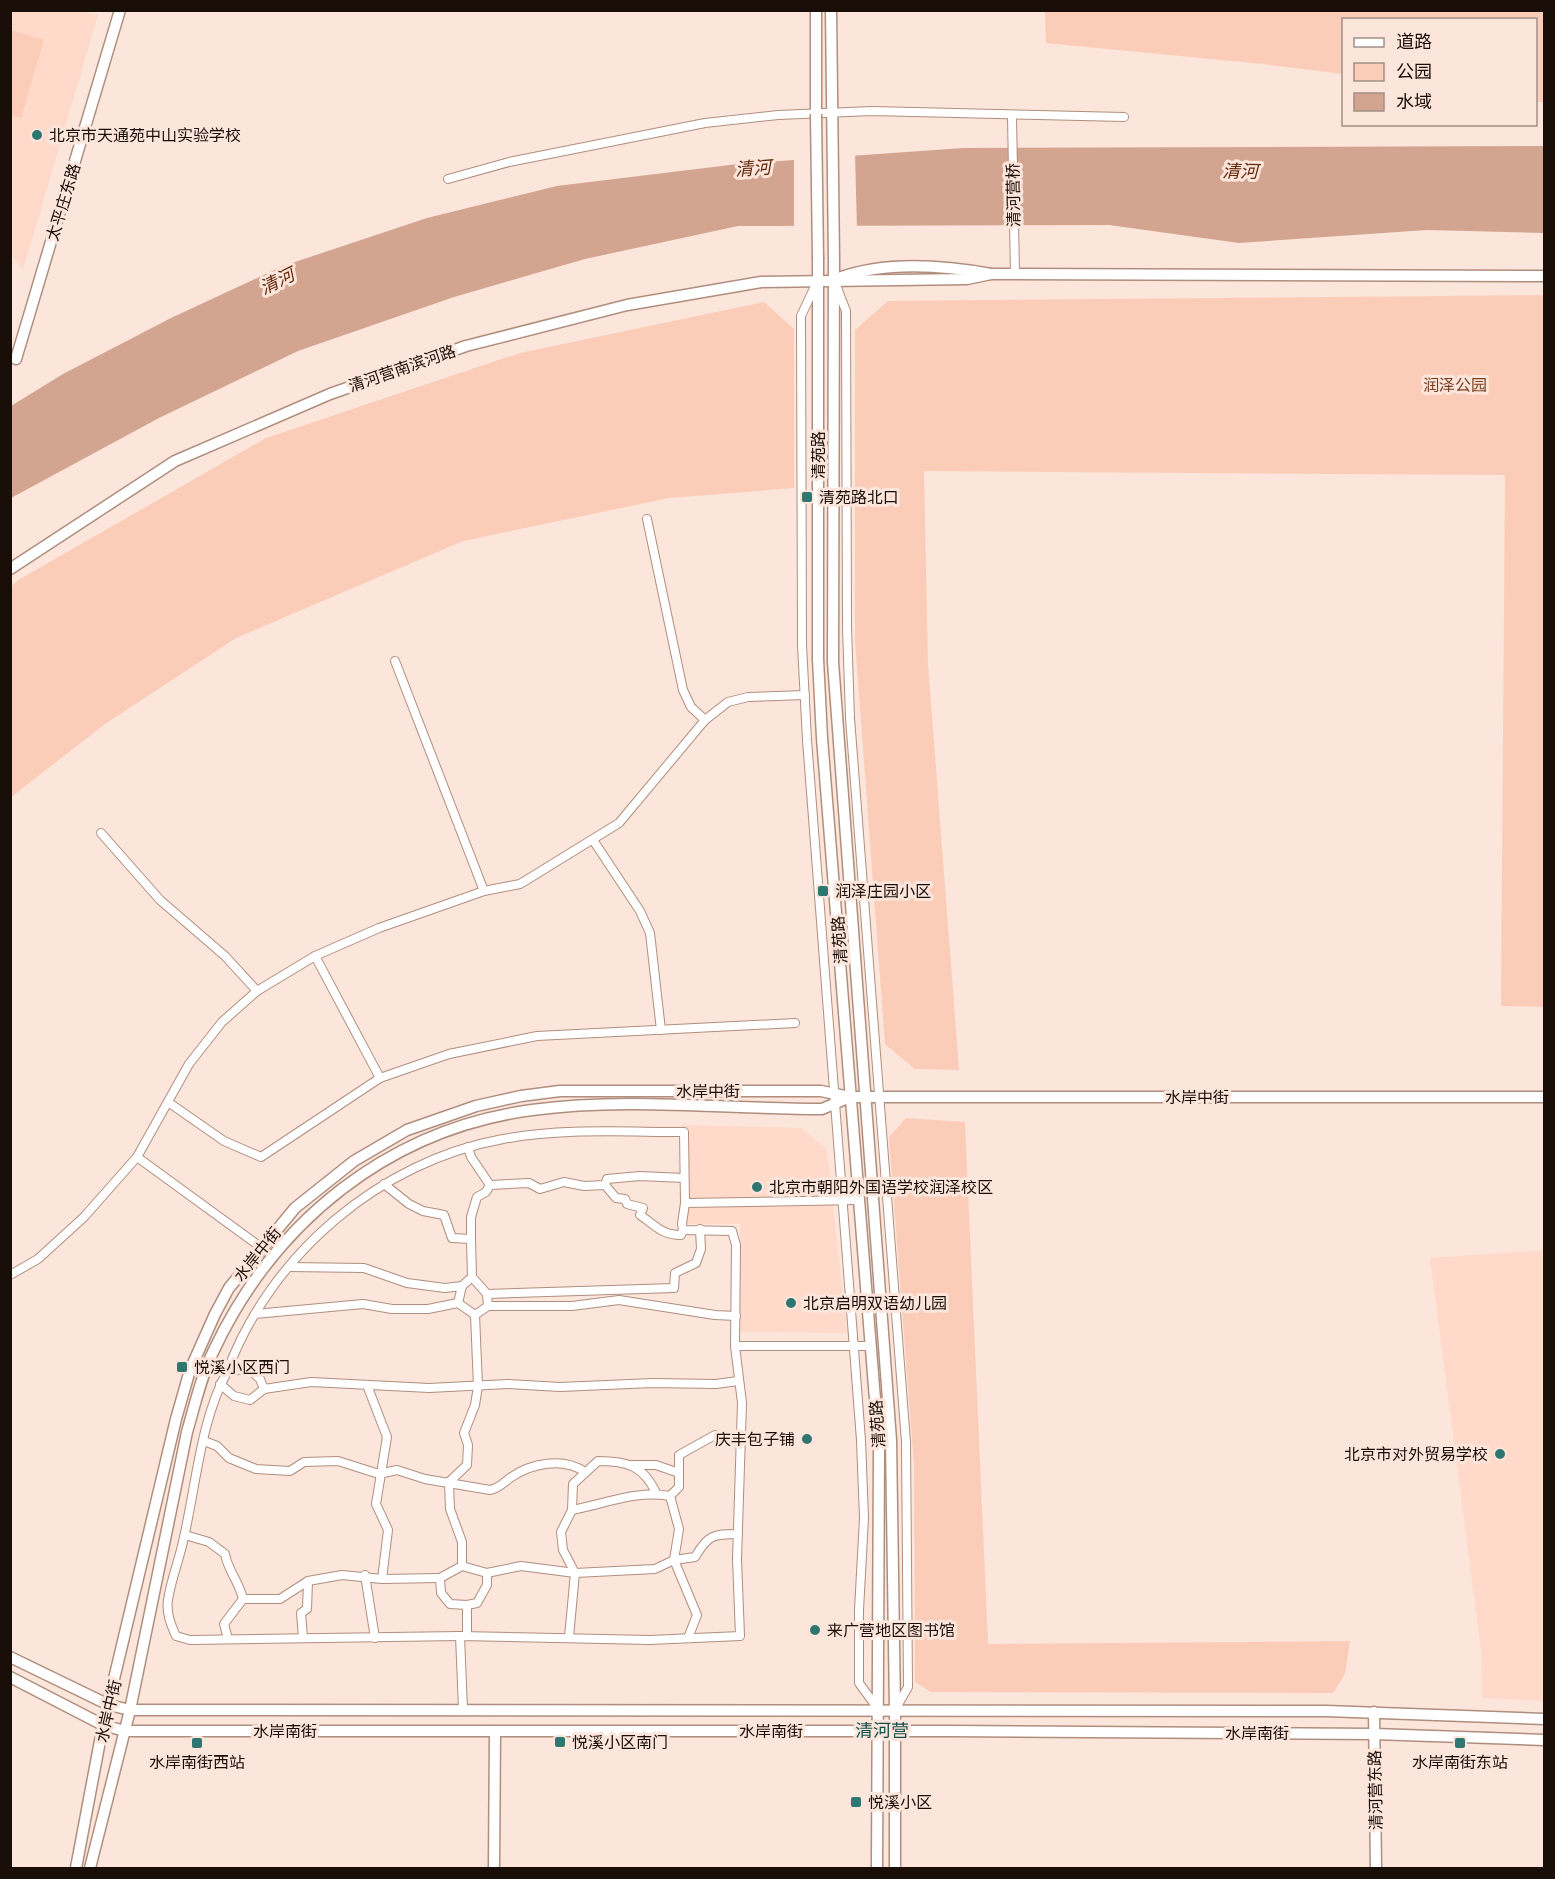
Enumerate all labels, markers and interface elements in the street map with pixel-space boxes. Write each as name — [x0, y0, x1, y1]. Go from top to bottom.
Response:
legend — [1342, 18, 1537, 126]
text: 道路 — [1396, 31, 1432, 52]
text: 公园 — [1396, 61, 1432, 82]
text: 水域 — [1396, 91, 1432, 112]
place label: 北京市天通苑中山实验学校 — [49, 125, 241, 145]
marker: 北京市天通苑中山实验学校 — [30, 128, 44, 142]
water label: 清河 — [734, 156, 775, 180]
water label: 清河 — [1222, 160, 1261, 182]
street label: 太平庄东路 — [42, 161, 84, 243]
street label: 清河营桥 — [1002, 163, 1024, 227]
water label: 清河 — [256, 262, 300, 298]
street label: 清河营南滨河路 — [346, 340, 458, 396]
park label: 润泽公园 — [1423, 375, 1487, 395]
street label: 清苑路 — [808, 431, 828, 479]
place label: 清苑路北口 — [819, 487, 899, 507]
marker: 清苑路北口 — [800, 490, 814, 504]
place label: 润泽庄园小区 — [835, 881, 931, 901]
marker: 润泽庄园小区 — [816, 884, 830, 898]
street label: 清苑路 — [827, 915, 851, 965]
street label: 水岸中街 — [676, 1081, 740, 1101]
street label: 水岸中街 — [1165, 1087, 1229, 1107]
place label: 北京市朝阳外国语学校润泽校区 — [769, 1177, 993, 1197]
marker: 北京市朝阳外国语学校润泽校区 — [750, 1180, 764, 1194]
street label: 水岸中街 — [229, 1223, 285, 1285]
place label: 北京启明双语幼儿园 — [803, 1293, 947, 1313]
marker: 北京启明双语幼儿园 — [784, 1296, 798, 1310]
place label: 悦溪小区西门 — [194, 1357, 290, 1377]
marker: 悦溪小区西门 — [175, 1360, 189, 1374]
street label: 清苑路 — [865, 1399, 889, 1449]
place label: 庆丰包子铺 — [715, 1429, 795, 1449]
marker: 庆丰包子铺 — [800, 1432, 814, 1446]
place label: 北京市对外贸易学校 — [1344, 1444, 1488, 1464]
marker: 北京市对外贸易学校 — [1493, 1447, 1507, 1461]
place label: 来广营地区图书馆 — [827, 1620, 955, 1640]
marker: 来广营地区图书馆 — [808, 1623, 822, 1637]
street label: 水岸中街 — [91, 1678, 125, 1744]
district label: 清河营 — [855, 1720, 909, 1741]
street label: 水岸南街 — [253, 1721, 317, 1741]
street label: 水岸南街 — [739, 1721, 803, 1741]
street label: 水岸南街 — [1225, 1723, 1289, 1743]
place label: 悦溪小区南门 — [572, 1732, 668, 1752]
marker: 悦溪小区南门 — [553, 1735, 567, 1749]
marker: 水岸南街西站 — [190, 1736, 204, 1750]
marker: 水岸南街东站 — [1453, 1736, 1467, 1750]
street label: 清河营东路 — [1364, 1750, 1386, 1830]
place label: 水岸南街西站 — [149, 1752, 245, 1772]
place label: 水岸南街东站 — [1412, 1752, 1508, 1772]
place label: 悦溪小区 — [868, 1792, 932, 1812]
marker: 悦溪小区 — [849, 1795, 863, 1809]

